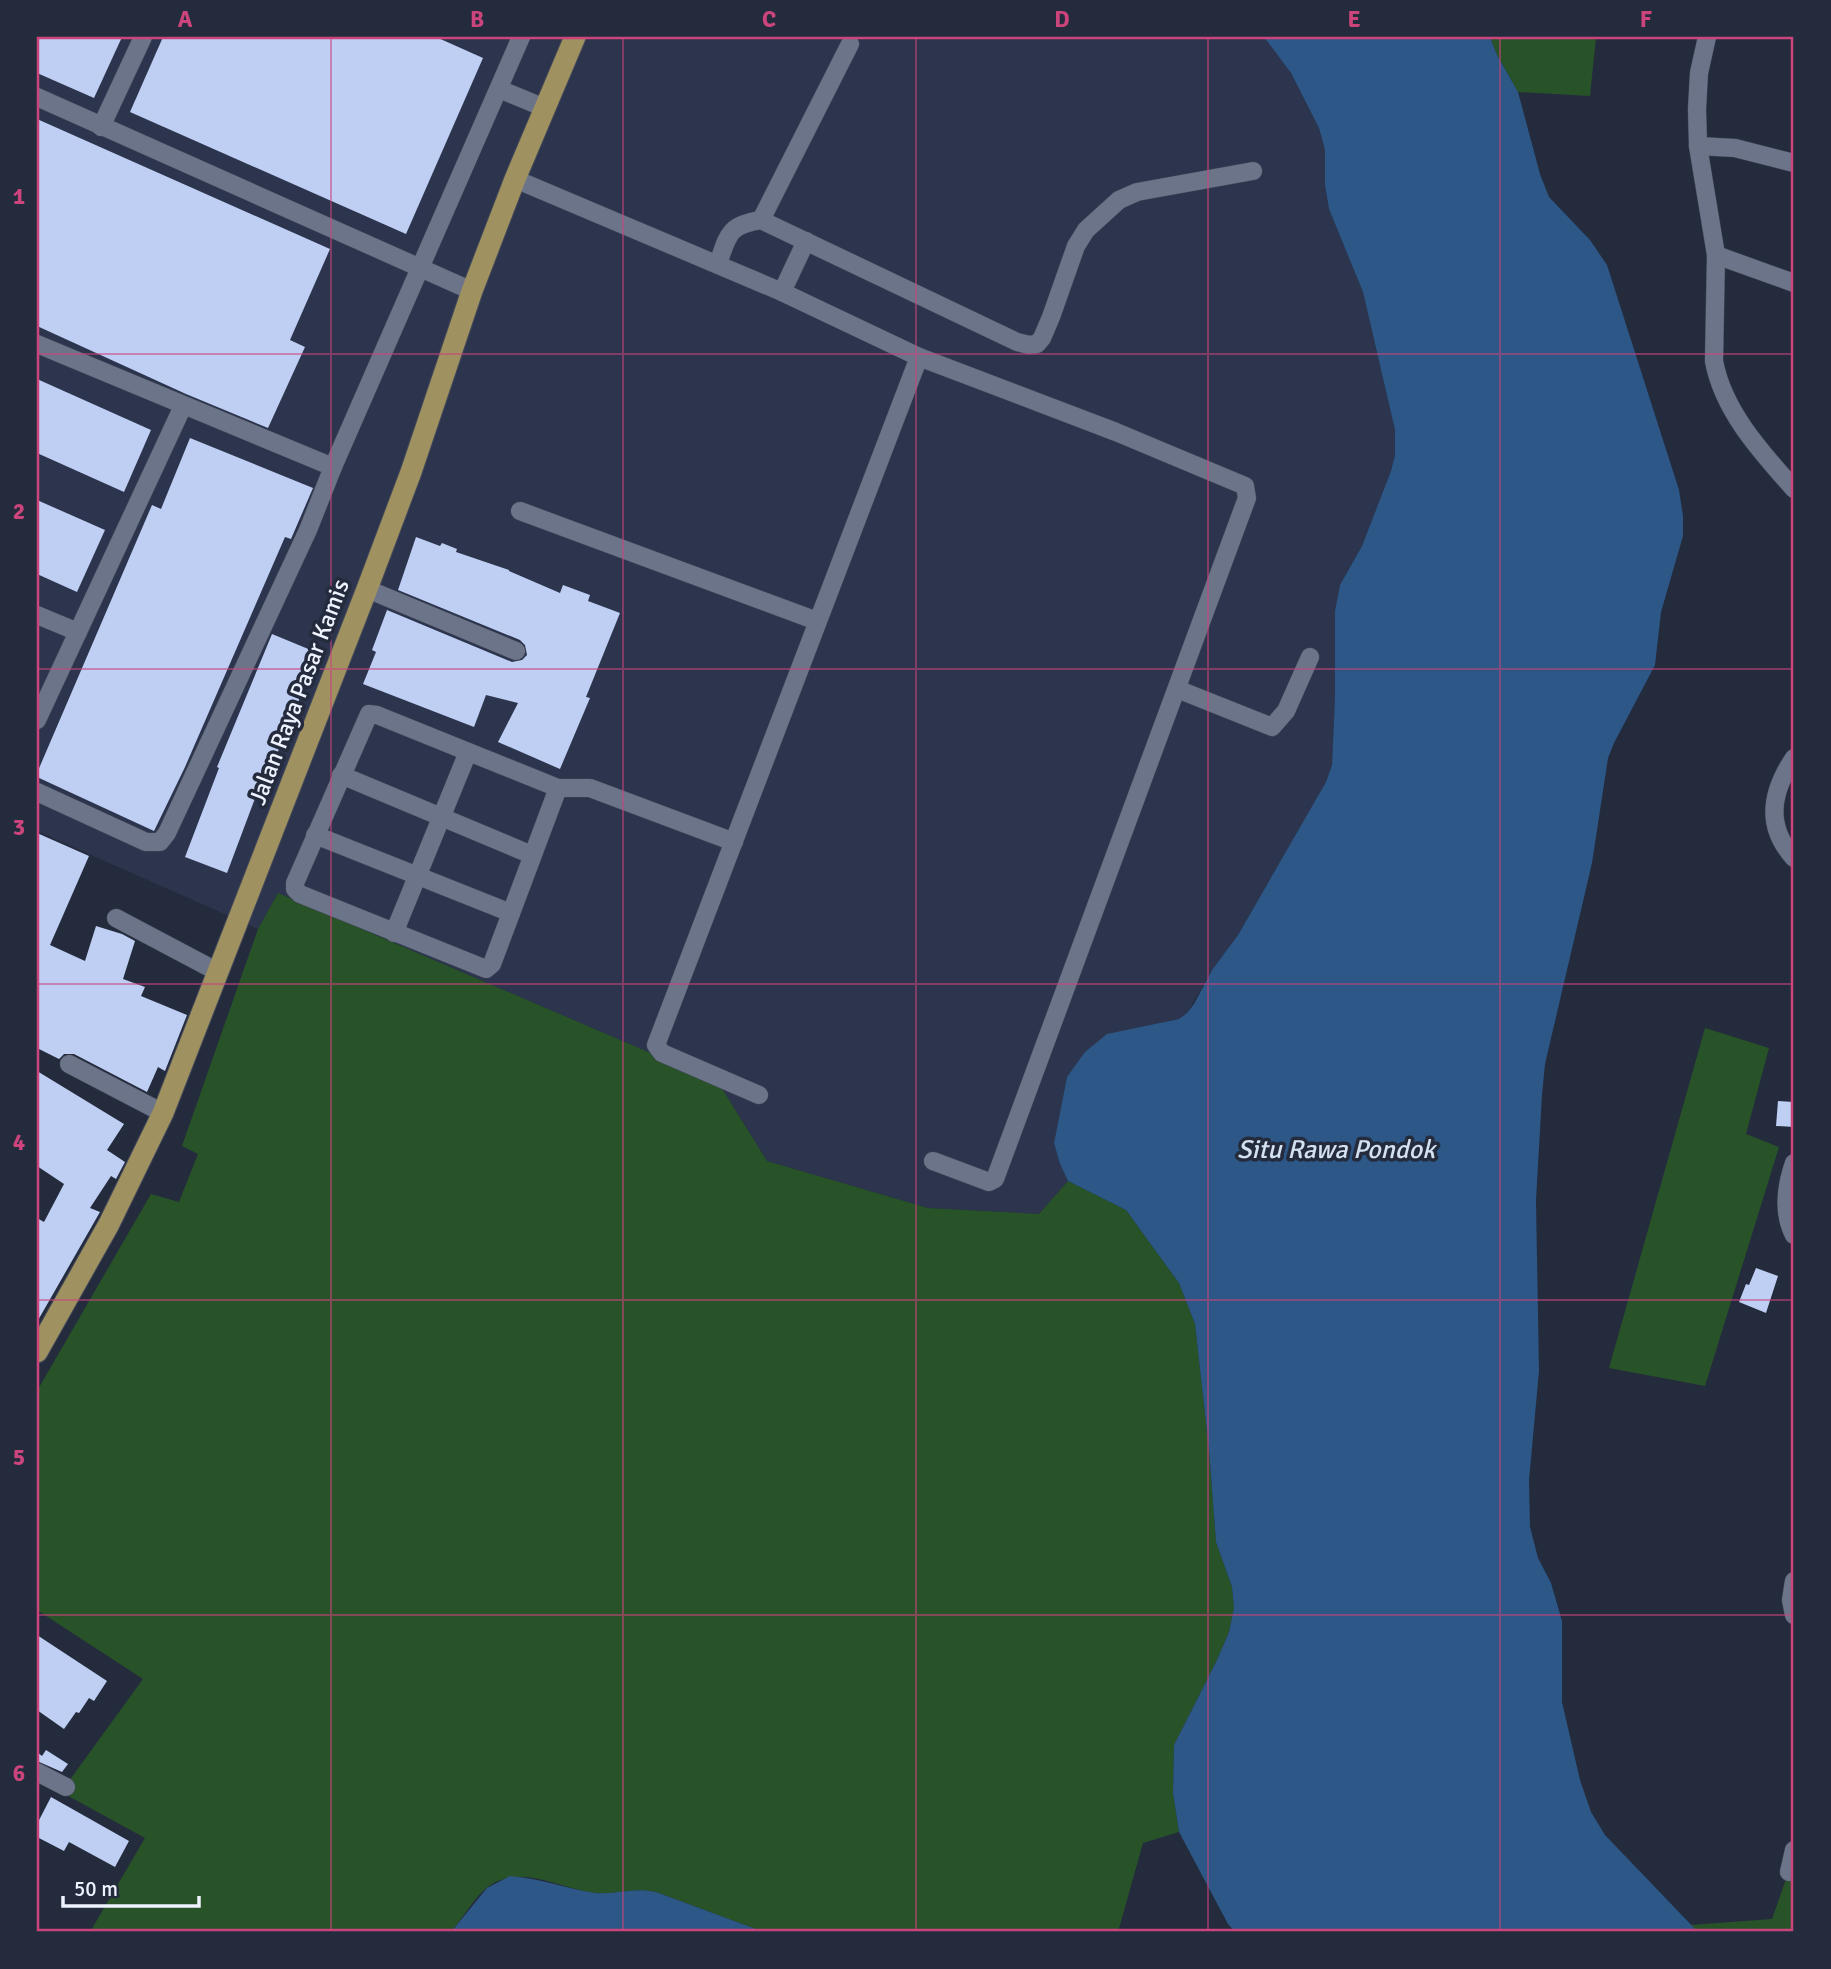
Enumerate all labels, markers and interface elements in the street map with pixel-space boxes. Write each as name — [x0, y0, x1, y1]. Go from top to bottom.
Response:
text: A — [178, 5, 193, 34]
text: B — [470, 5, 484, 34]
text: C — [762, 5, 776, 34]
text: D — [1054, 5, 1070, 34]
text: E — [1347, 5, 1361, 34]
text: F — [1640, 5, 1652, 34]
text: 1 — [13, 182, 25, 211]
text: 2 — [13, 497, 25, 526]
street label: Jalan Raya Pasar Kamis — [242, 575, 356, 809]
text: 3 — [13, 813, 25, 842]
text: 4 — [13, 1128, 25, 1157]
water label: Situ Rawa Pondok — [1237, 1134, 1437, 1166]
text: 5 — [13, 1443, 25, 1472]
text: 6 — [13, 1759, 25, 1788]
scale bar — [63, 1864, 200, 1908]
text: 50 m — [74, 1876, 118, 1902]

